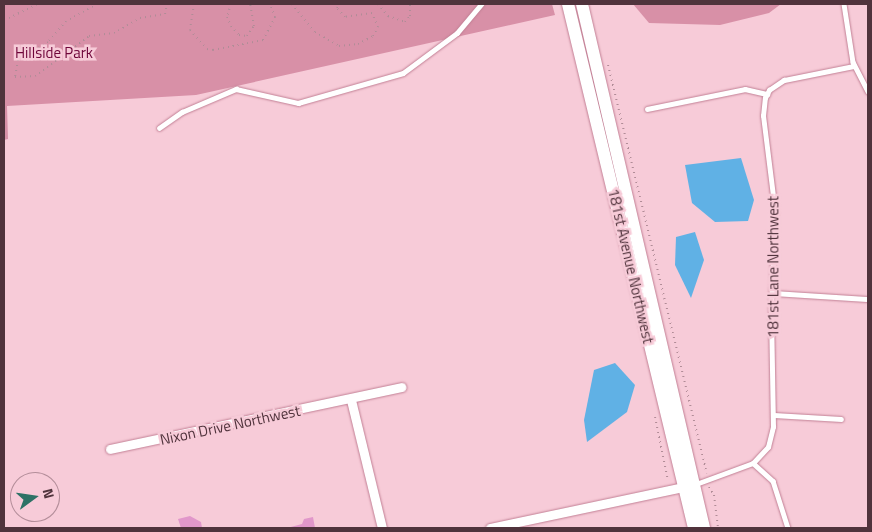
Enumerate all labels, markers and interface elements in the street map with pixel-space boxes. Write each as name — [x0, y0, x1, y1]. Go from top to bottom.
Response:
park label: Hillside Park — [15, 44, 93, 62]
street label: 181st Avenue Northwest — [604, 187, 658, 345]
street label: 181st Lane Northwest — [764, 196, 782, 338]
street label: Nixon Drive Northwest — [158, 401, 302, 449]
north arrow — [10, 472, 60, 522]
text: N — [38, 486, 60, 501]

